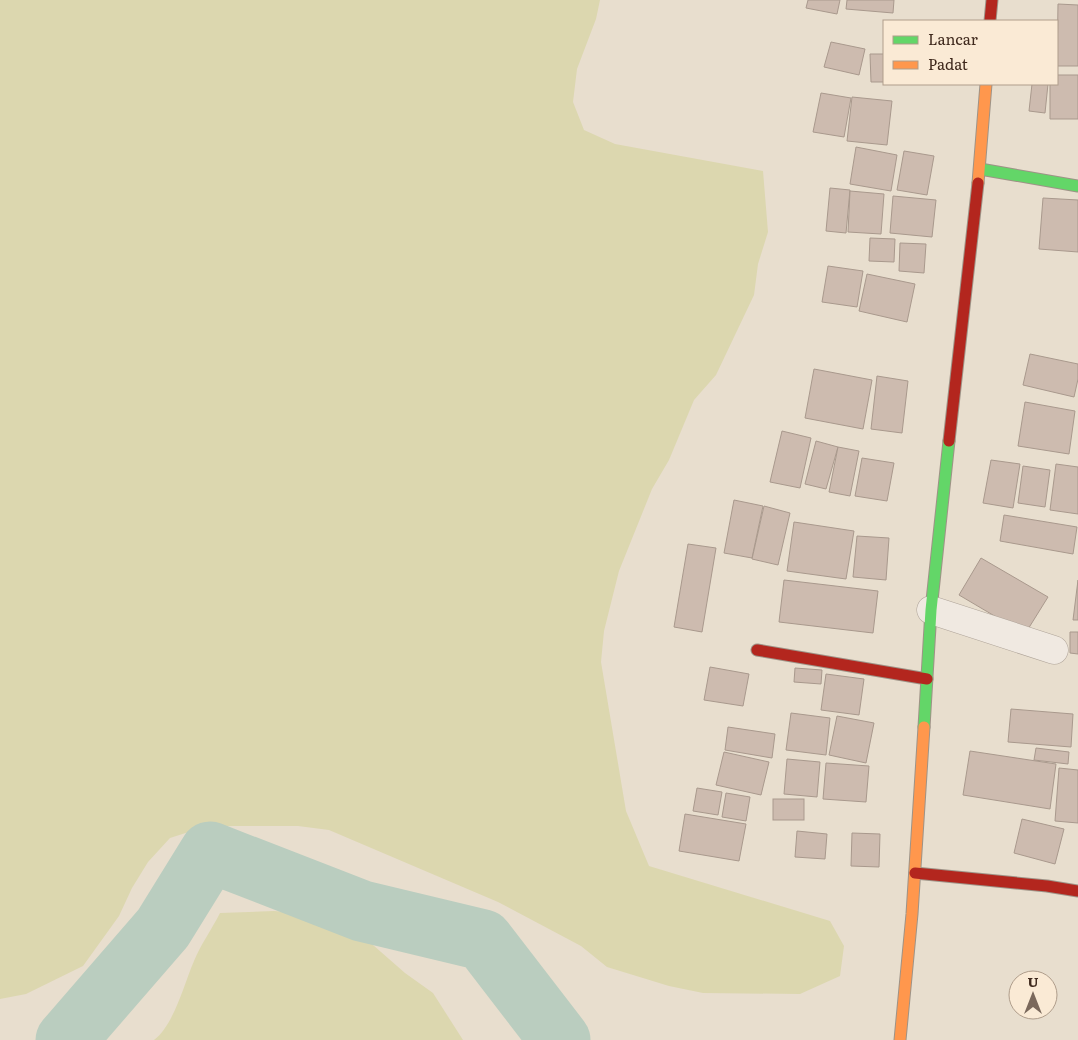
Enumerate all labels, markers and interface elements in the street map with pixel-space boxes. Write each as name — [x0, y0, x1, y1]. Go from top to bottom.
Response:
legend — [883, 20, 1058, 85]
text: Lancar — [928, 27, 978, 50]
text: Padat — [928, 52, 968, 75]
north arrow — [1008, 970, 1058, 1020]
text: U — [1027, 971, 1039, 991]

